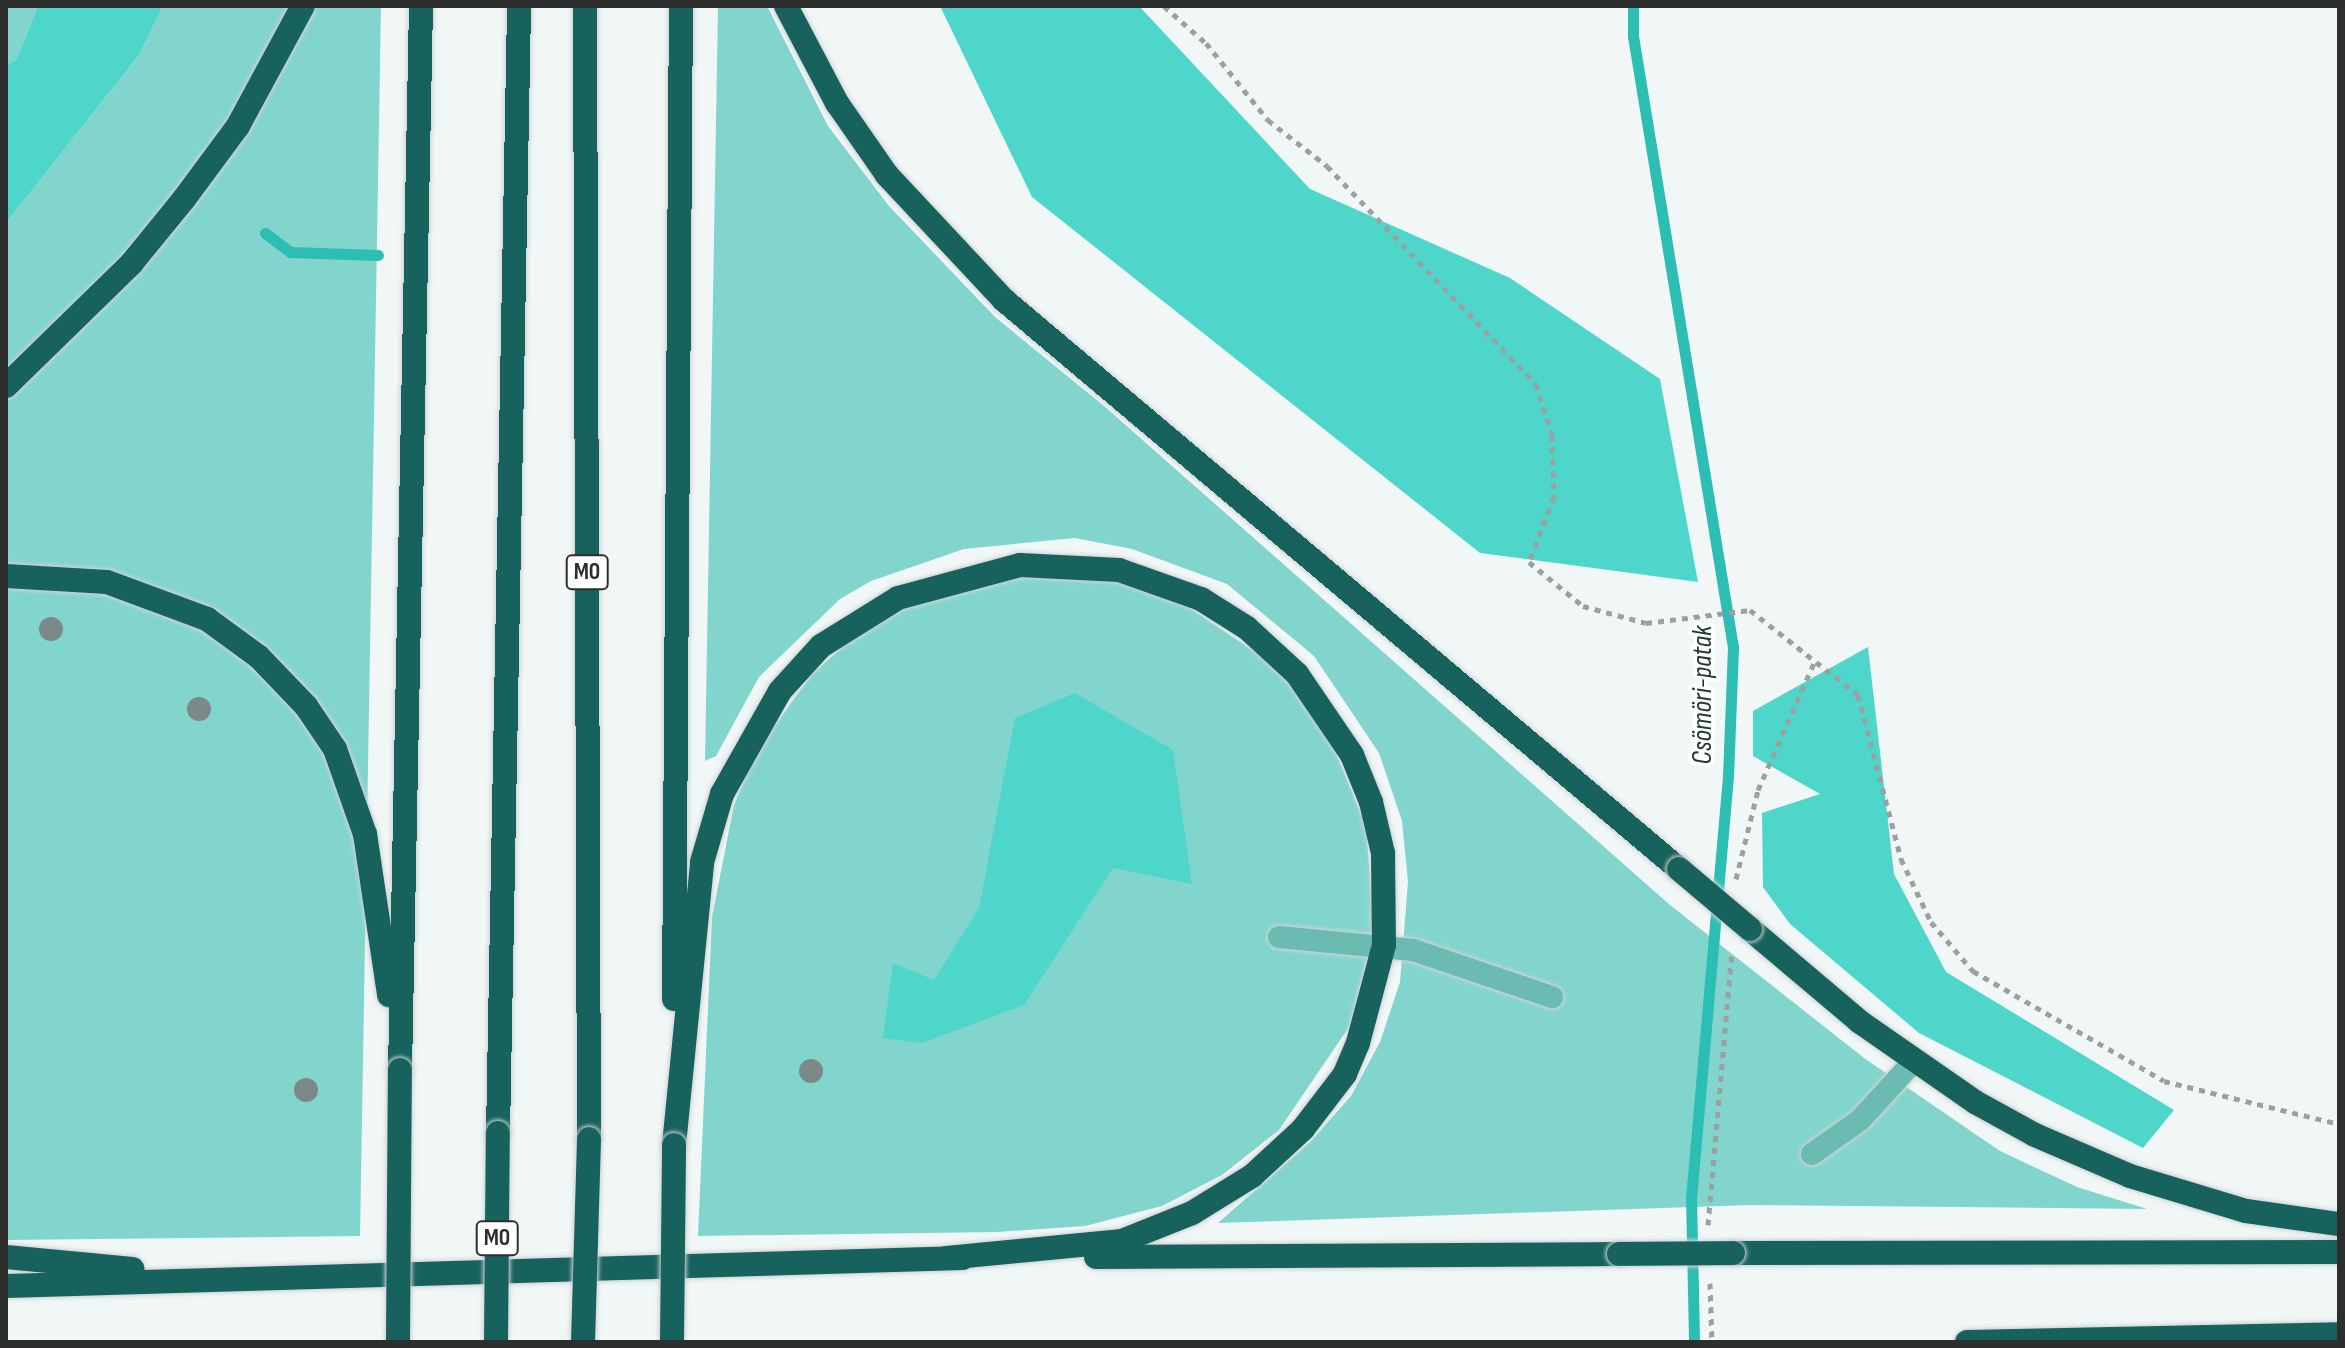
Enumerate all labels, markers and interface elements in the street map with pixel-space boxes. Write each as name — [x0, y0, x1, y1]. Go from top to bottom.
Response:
road number: M0 — [565, 552, 609, 592]
water label: Csömöri-patak — [1686, 626, 1720, 764]
road number: M0 — [475, 1218, 519, 1258]

